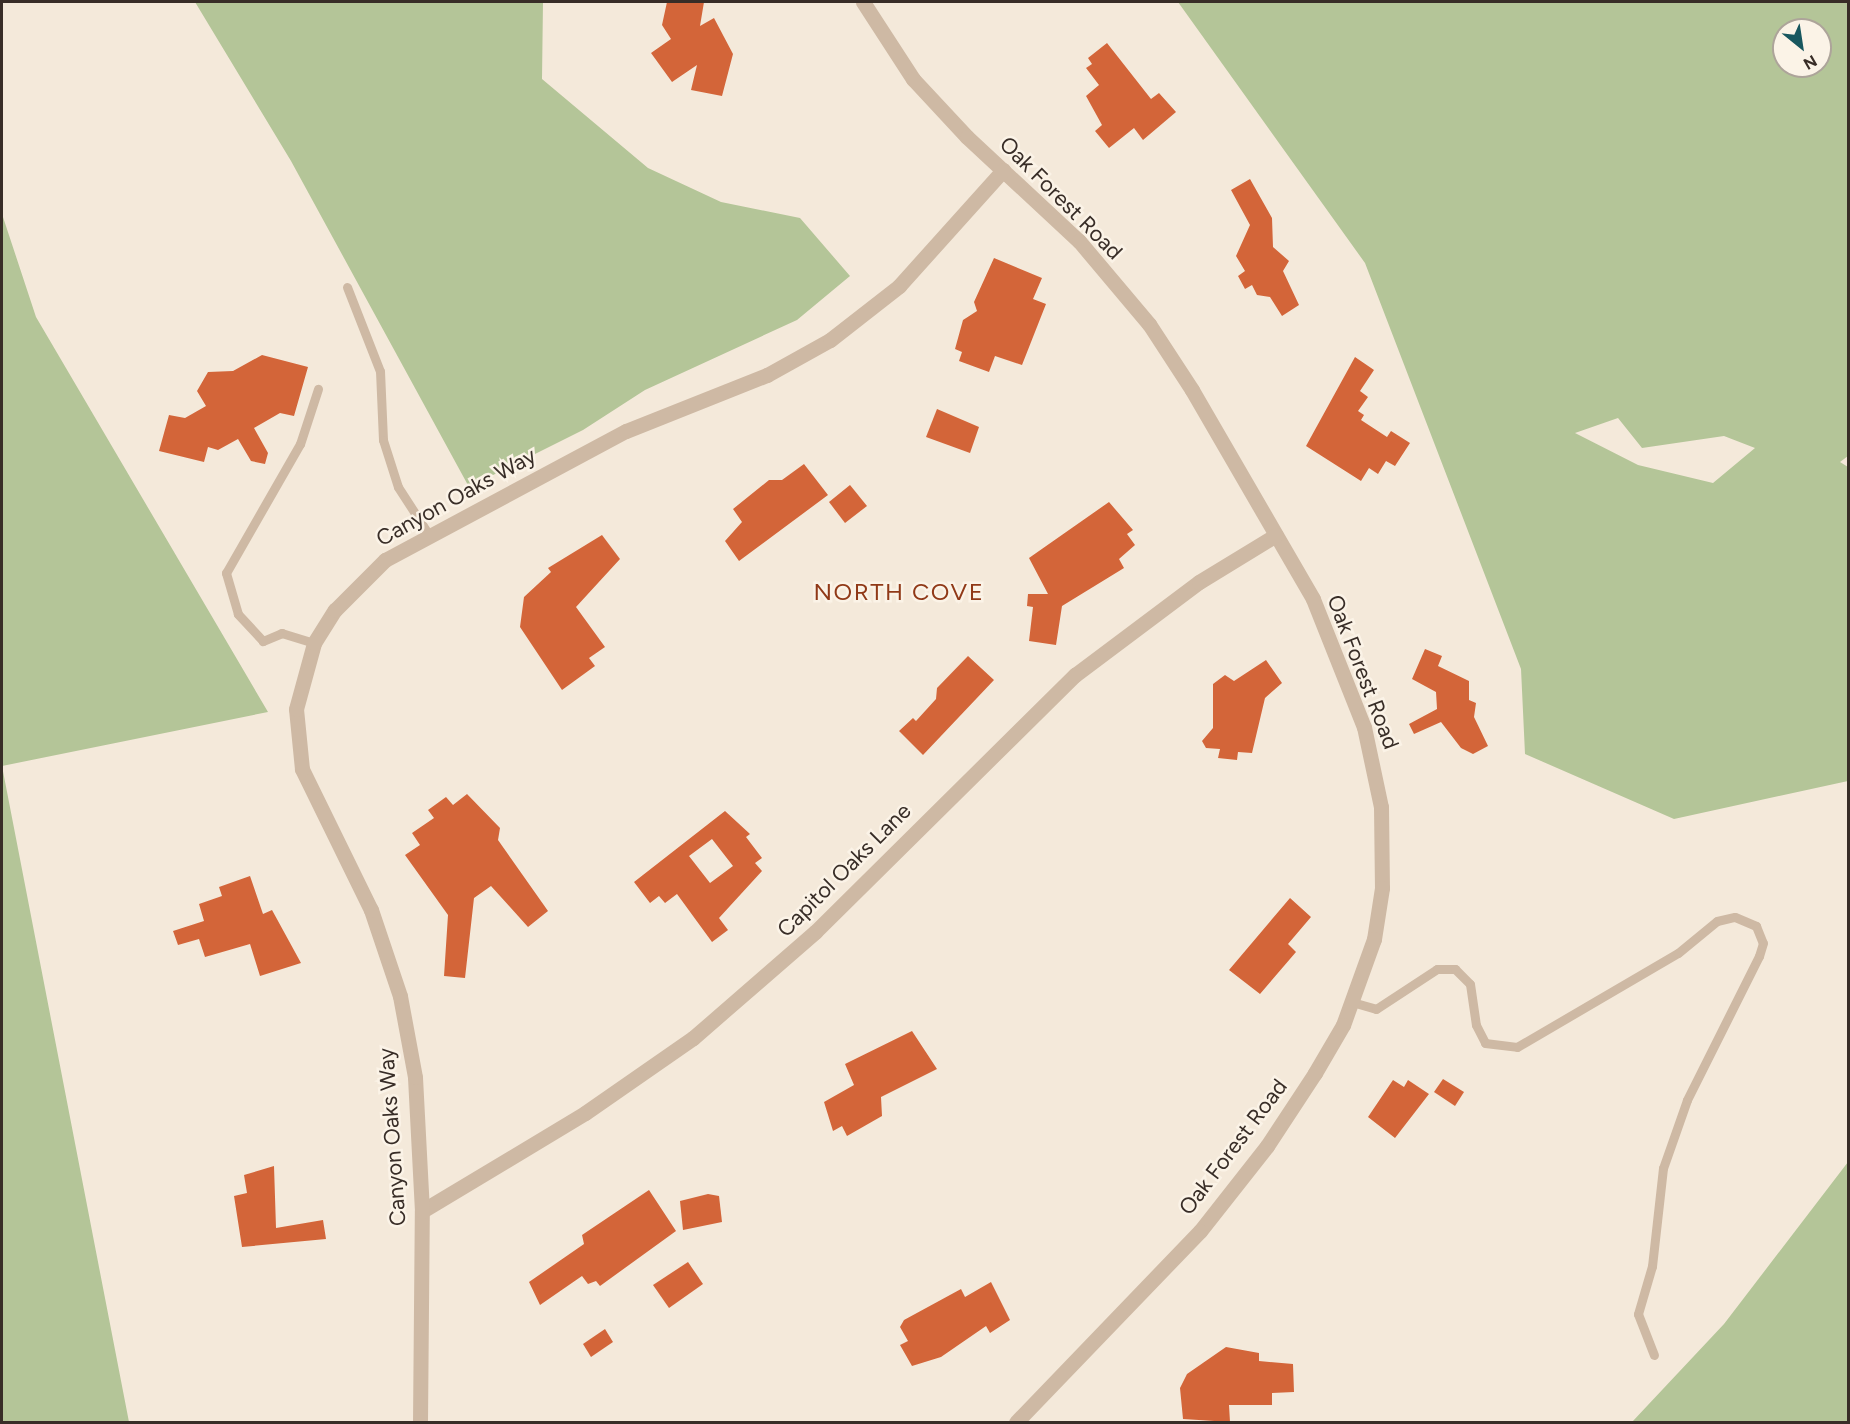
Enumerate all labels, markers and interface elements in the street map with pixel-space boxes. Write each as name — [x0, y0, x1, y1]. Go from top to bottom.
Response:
north arrow — [1772, 18, 1832, 78]
text: N — [1800, 51, 1820, 74]
street label: Oak Forest Road — [994, 131, 1128, 265]
street label: Canyon Oaks Way — [372, 442, 540, 552]
district label: NORTH COVE — [814, 578, 984, 606]
street label: Oak Forest Road — [1321, 591, 1405, 753]
street label: Capitol Oaks Lane — [772, 798, 916, 942]
street label: Canyon Oaks Way — [373, 1047, 411, 1227]
street label: Oak Forest Road — [1173, 1074, 1293, 1220]

